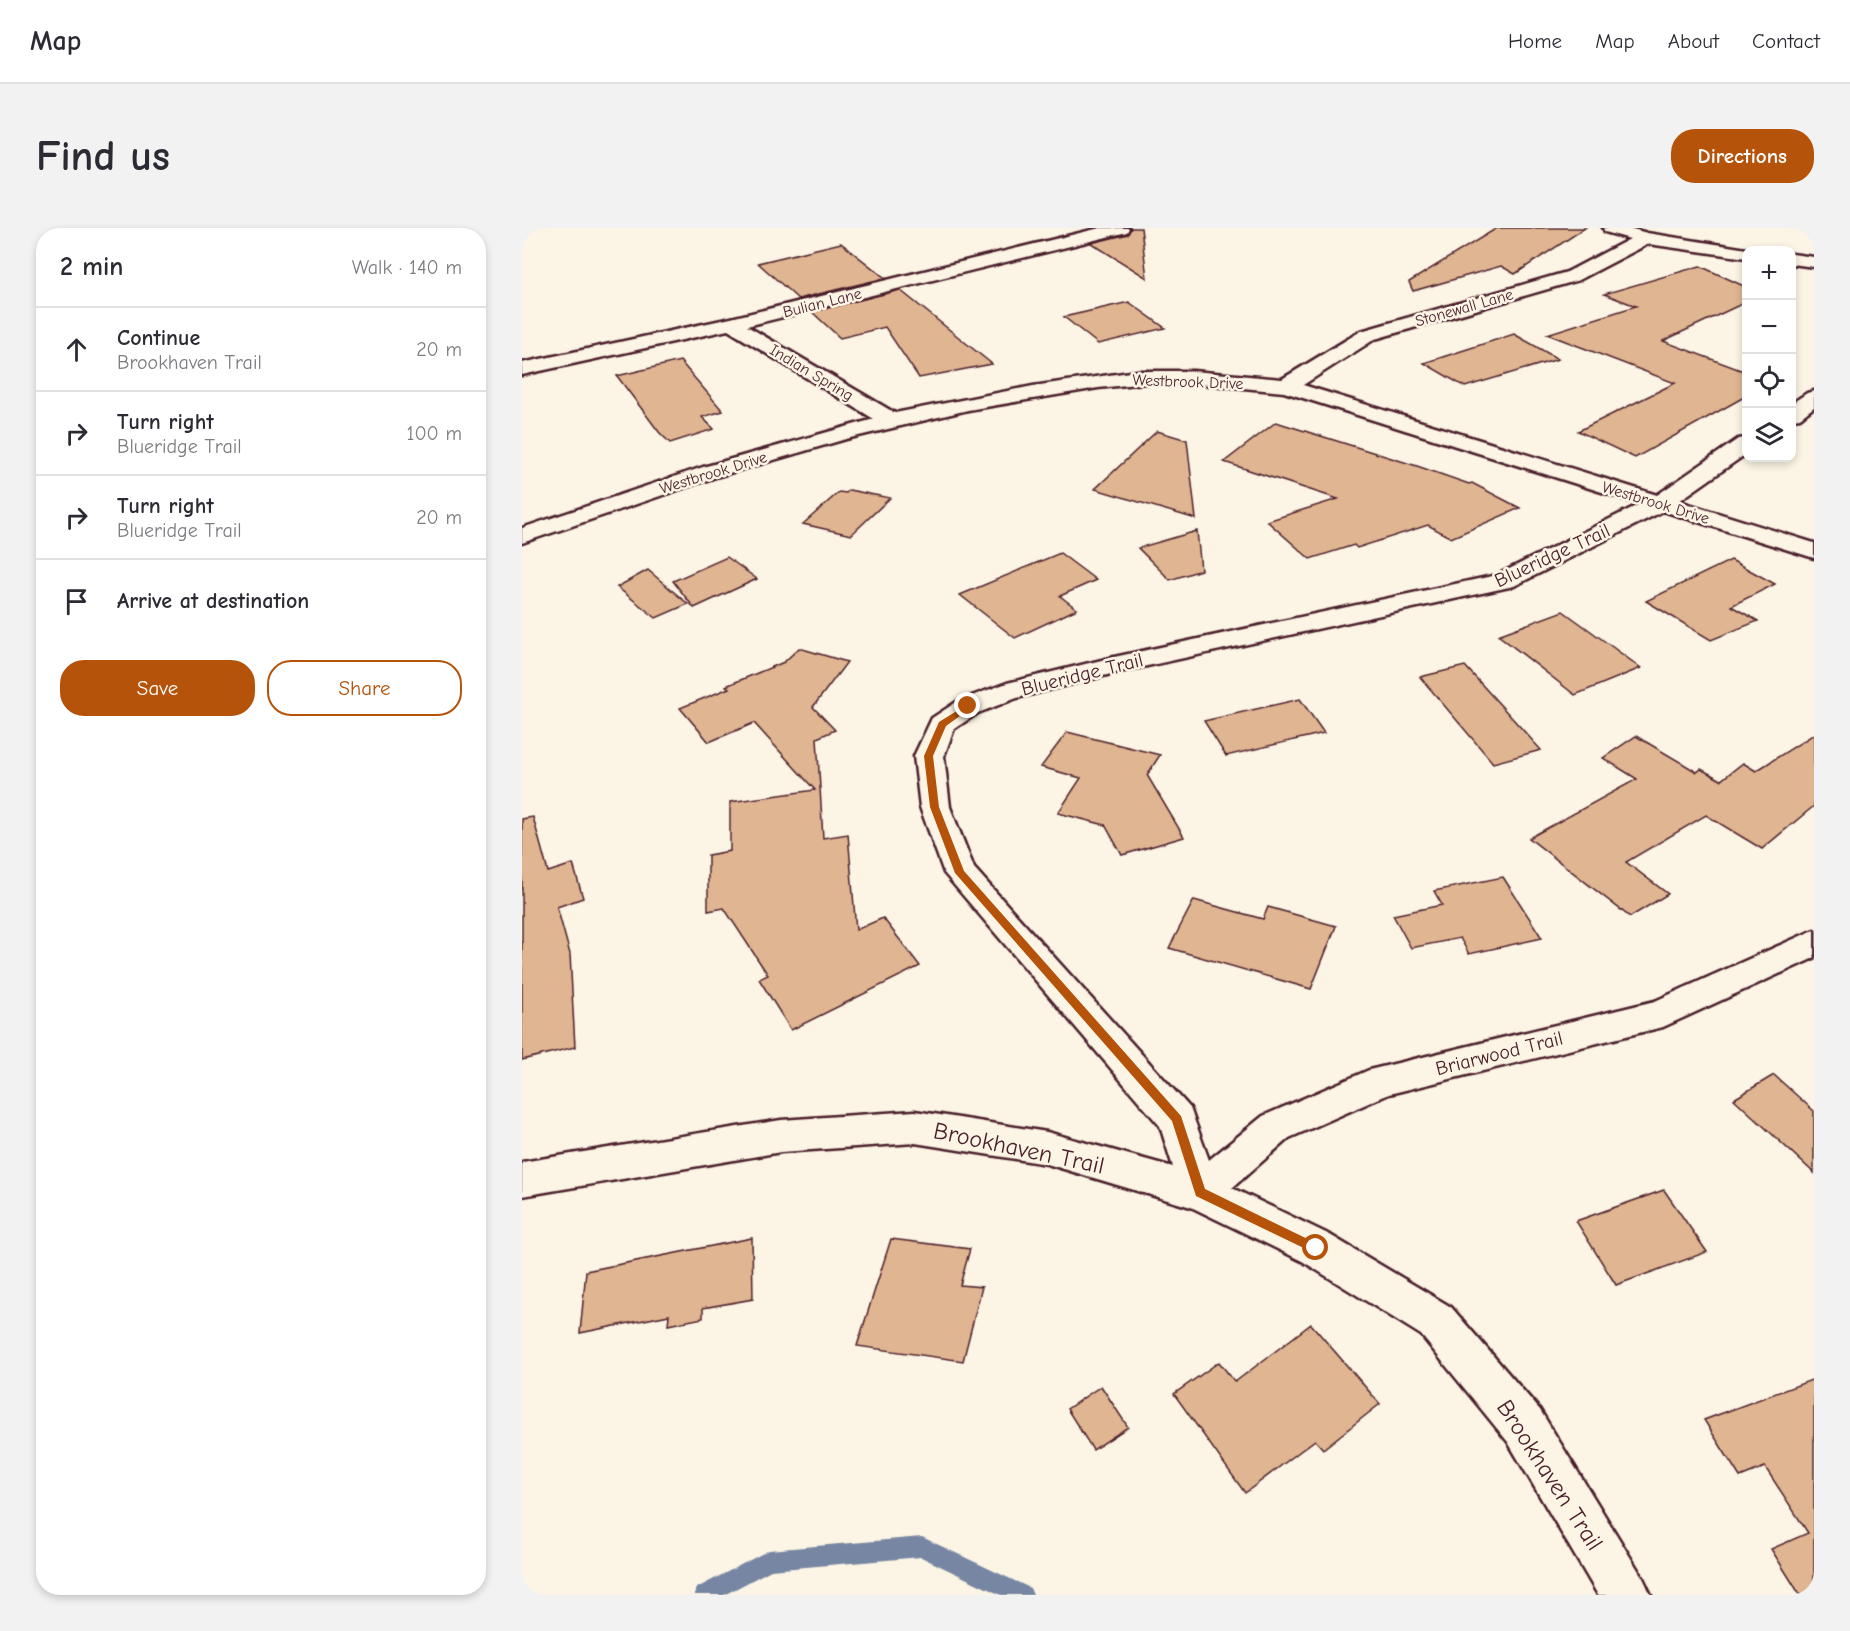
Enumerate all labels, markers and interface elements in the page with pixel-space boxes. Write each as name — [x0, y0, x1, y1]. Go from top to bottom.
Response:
text: Map — [30, 25, 81, 57]
text: Home — [1508, 29, 1562, 53]
text: Map — [1595, 29, 1635, 53]
text: About — [1668, 29, 1719, 53]
text: Contact — [1752, 29, 1820, 53]
button: Directions — [1671, 129, 1814, 183]
text: Find us — [36, 132, 170, 181]
map controls — [1742, 246, 1796, 462]
button: + — [1742, 246, 1796, 300]
text: 2 min — [60, 252, 123, 282]
text: Walk · 140 m — [352, 256, 462, 279]
street label: Bulian Lane — [781, 284, 863, 321]
street label: Stonewall Lane — [1413, 285, 1515, 331]
button: − — [1742, 300, 1796, 354]
text: Continue — [117, 325, 200, 351]
icon: ahead — [60, 333, 93, 366]
text: 20 m — [416, 338, 462, 361]
street label: Indian Spring — [766, 341, 857, 405]
text: Brookhaven Trail — [117, 351, 262, 374]
button: locate — [1742, 354, 1796, 408]
street label: Westbrook Drive — [1132, 371, 1244, 393]
button: layers — [1742, 408, 1796, 462]
text: Turn right — [117, 409, 214, 435]
icon: right — [60, 417, 93, 450]
text: 100 m — [407, 422, 462, 445]
text: Blueridge Trail — [117, 435, 242, 458]
street label: Westbrook Drive — [658, 448, 769, 498]
street label: Westbrook Drive — [1600, 478, 1711, 528]
text: Turn right — [117, 493, 214, 519]
icon: right — [60, 501, 93, 534]
text: 20 m — [416, 506, 462, 529]
text: Blueridge Trail — [117, 519, 242, 542]
street label: Blueridge Trail — [1491, 519, 1614, 592]
icon: arrive — [60, 585, 93, 618]
text: Arrive at destination — [117, 588, 309, 614]
street label: Blueridge Trail — [1019, 648, 1145, 701]
button: Save — [60, 660, 255, 716]
button: Share — [267, 660, 462, 716]
route end — [954, 692, 980, 718]
street label: Briarwood Trail — [1433, 1027, 1565, 1080]
street label: Brookhaven Trail — [931, 1116, 1107, 1180]
route start — [1302, 1234, 1328, 1260]
street label: Brookhaven Trail — [1491, 1394, 1609, 1556]

